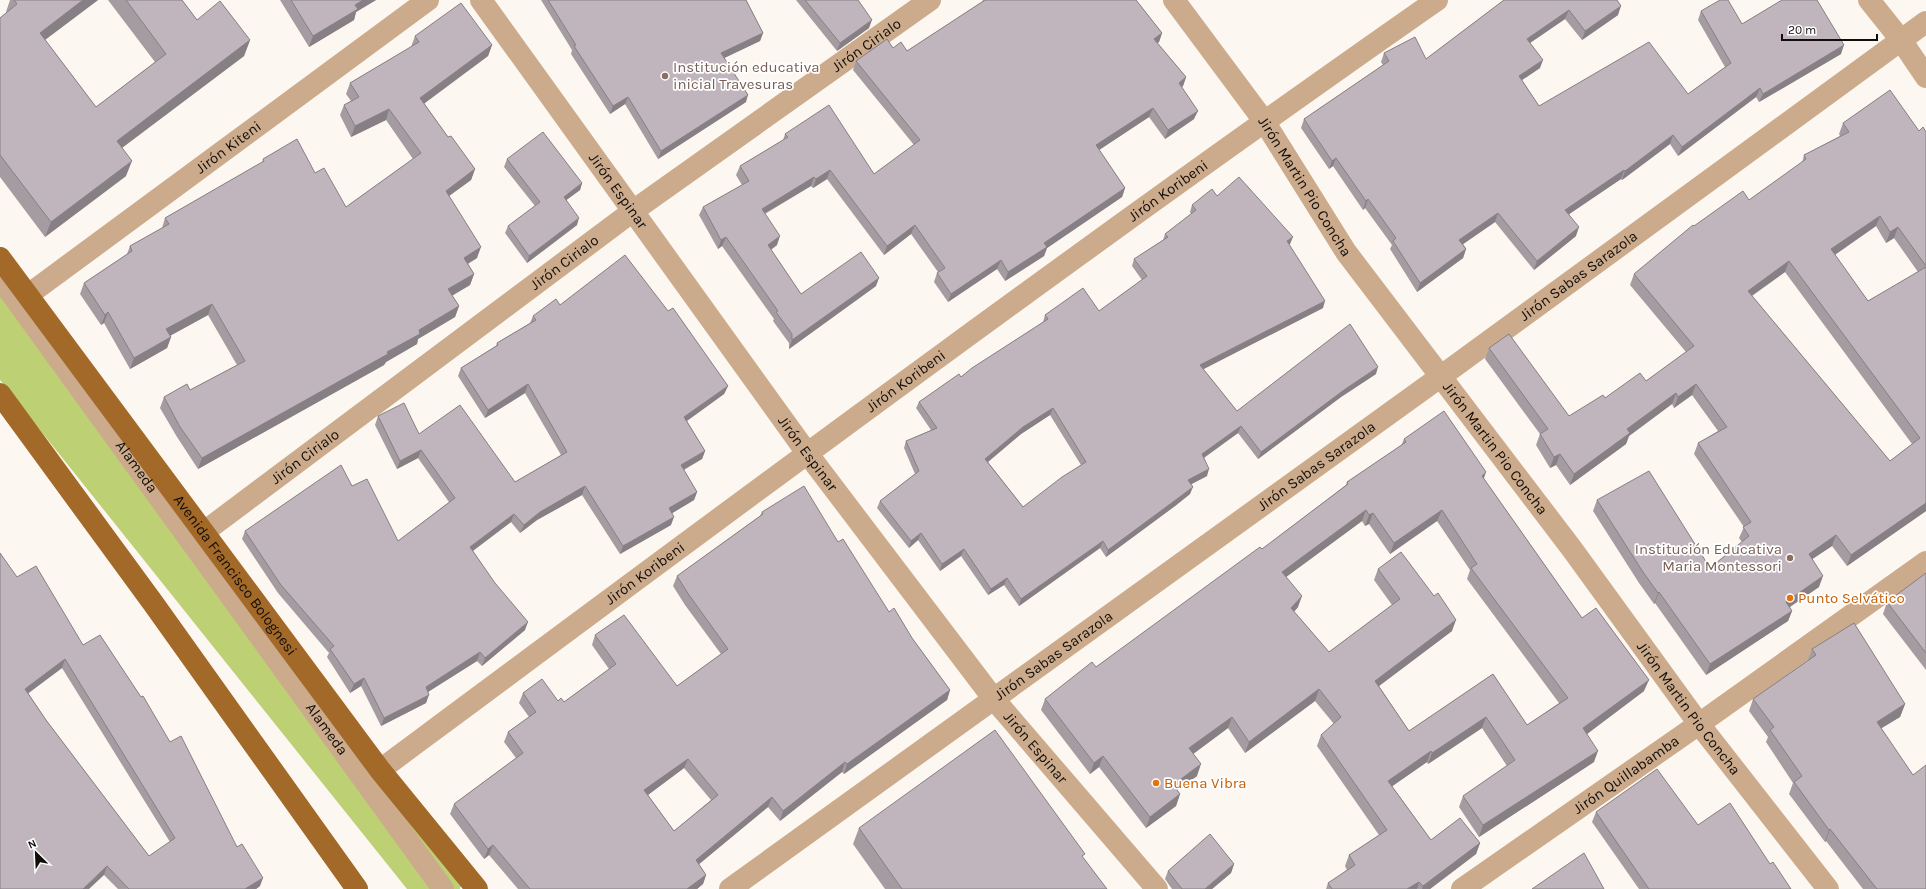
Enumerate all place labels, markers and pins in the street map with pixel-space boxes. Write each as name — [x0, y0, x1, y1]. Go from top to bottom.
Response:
place label: Institución educativa inicial Travesuras — [673, 58, 820, 93]
marker: Institución educativa inicial Travesuras — [660, 71, 670, 81]
place label: Institución Educativa Maria Montessori — [1635, 540, 1782, 575]
marker: Institución Educativa Maria Montessori — [1785, 553, 1795, 563]
place label: Punto Selvático — [1798, 589, 1905, 607]
marker: Punto Selvático — [1785, 593, 1795, 603]
place label: Buena Vibra — [1164, 774, 1246, 792]
marker: Buena Vibra — [1151, 778, 1161, 788]

